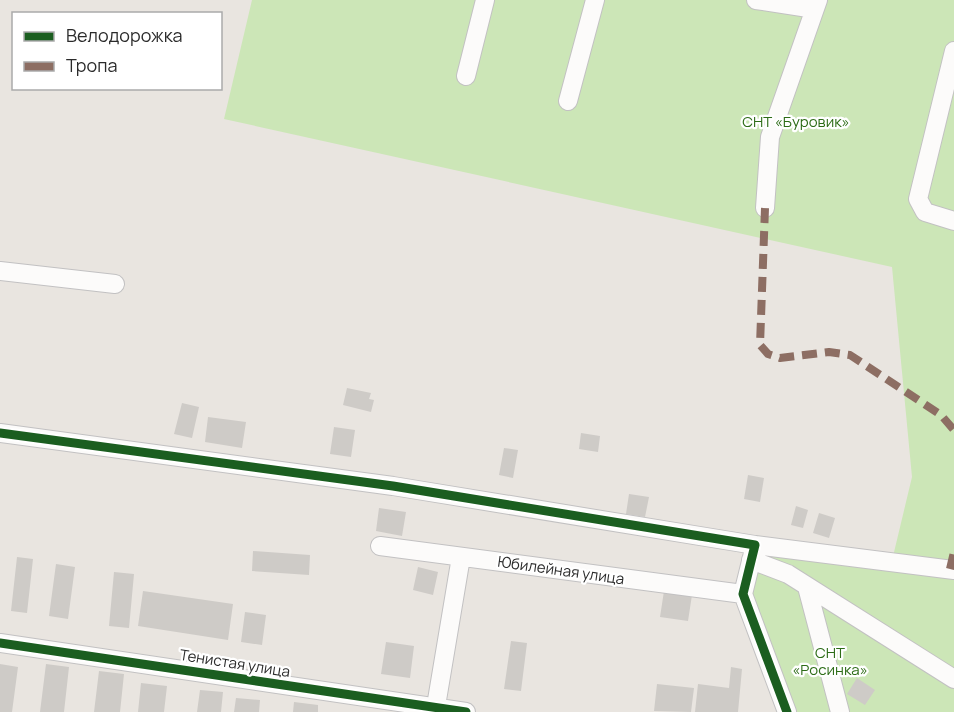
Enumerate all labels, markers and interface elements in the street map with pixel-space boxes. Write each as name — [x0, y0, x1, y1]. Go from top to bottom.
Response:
legend — [12, 12, 222, 90]
text: Велодорожка — [66, 23, 183, 47]
text: Тропа — [66, 53, 117, 77]
park label: СНТ «Буровик» — [742, 111, 850, 132]
street label: Юбилейная улица — [496, 551, 626, 589]
park label: СНТ «Росинка» — [792, 642, 868, 680]
street label: Тенистая улица — [178, 644, 292, 682]

